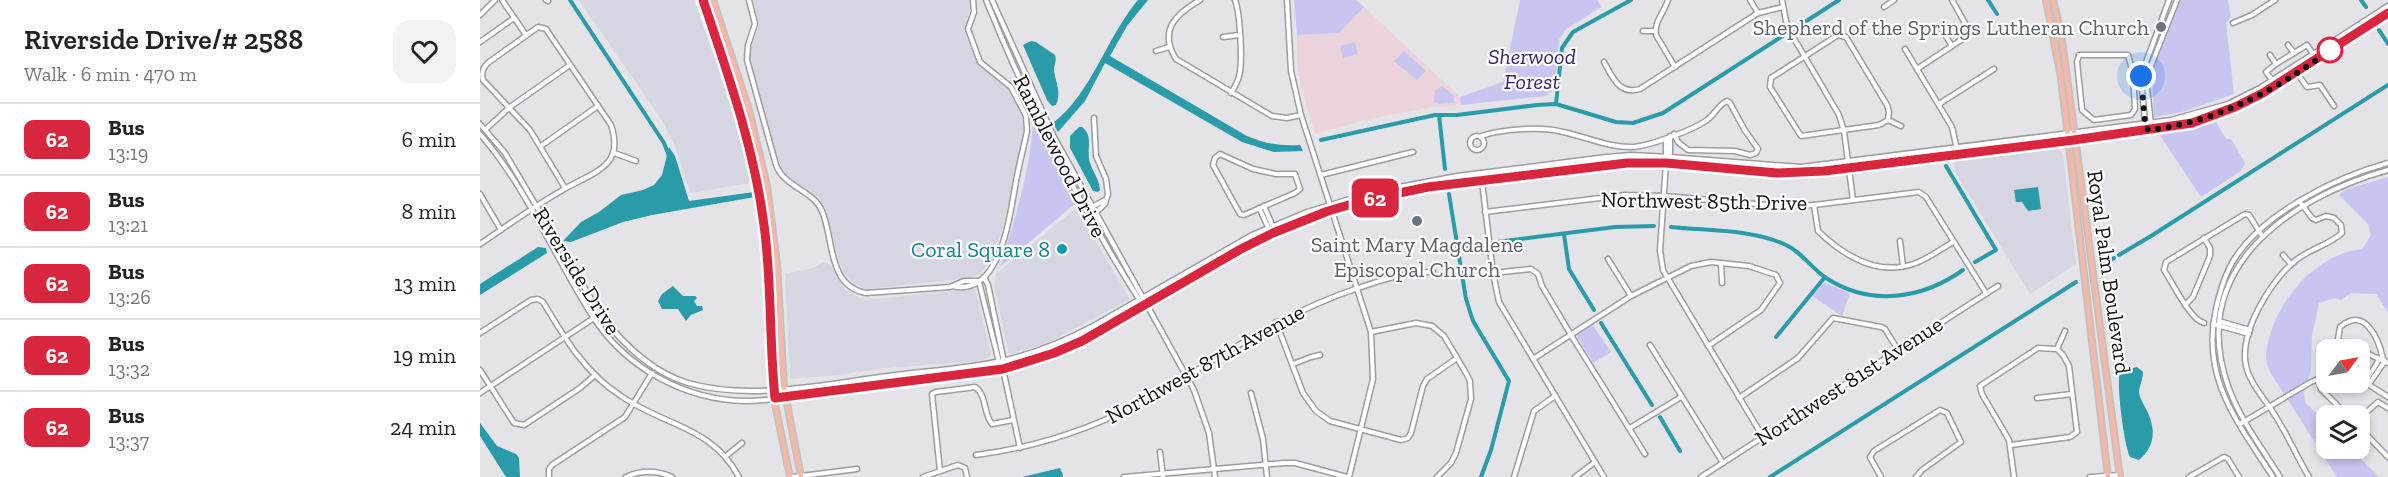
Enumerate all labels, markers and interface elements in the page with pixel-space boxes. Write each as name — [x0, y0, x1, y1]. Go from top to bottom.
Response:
place label: Shepherd of the Springs Lutheran Church — [1753, 14, 2150, 41]
button: heart — [393, 20, 456, 83]
marker: Shepherd of the Springs Lutheran Church — [2154, 20, 2168, 34]
text: Riverside Drive/# 2588 — [24, 23, 303, 56]
unlabelled marker — [2317, 37, 2343, 63]
park label: Sherwood Forest — [1488, 43, 1576, 95]
your location — [2126, 61, 2156, 91]
text: Walk · 6 min · 470 m — [24, 62, 197, 86]
street label: Ramblewood Drive — [1007, 70, 1113, 242]
text: Bus — [108, 114, 145, 141]
text: 6 min — [402, 126, 456, 153]
text: 62 — [46, 127, 68, 152]
text: 13:19 — [108, 141, 148, 165]
street label: Royal Palm Boulevard — [2081, 168, 2137, 376]
line badge: 62 — [1348, 178, 1402, 218]
text: Bus — [108, 186, 145, 213]
text: 62 — [1364, 186, 1386, 211]
street label: Northwest 85th Drive — [1601, 186, 1807, 216]
text: 8 min — [401, 198, 456, 225]
text: 62 — [46, 199, 68, 224]
street label: Riverside Drive — [527, 202, 627, 340]
text: 13:21 — [108, 213, 148, 237]
marker: Saint Mary Magdalene Episcopal Church — [1410, 214, 1424, 228]
place label: Saint Mary Magdalene Episcopal Church — [1311, 231, 1523, 283]
place label: Coral Square 8 — [911, 236, 1050, 263]
marker: Coral Square 8 — [1055, 242, 1069, 256]
text: Bus — [108, 258, 145, 285]
text: 13 min — [394, 270, 456, 297]
text: 62 — [46, 271, 68, 296]
text: 13:26 — [108, 285, 151, 309]
street label: Northwest 87th Avenue — [1101, 298, 1309, 430]
street label: Northwest 81st Avenue — [1750, 310, 1948, 452]
text: Bus — [108, 330, 145, 357]
north arrow — [2316, 339, 2370, 393]
map controls — [2316, 339, 2370, 459]
text: 19 min — [393, 342, 456, 369]
text: 62 — [46, 343, 68, 368]
text: 13:32 — [108, 357, 150, 381]
text: Bus — [108, 402, 145, 429]
button: layers — [2316, 405, 2370, 459]
text: 24 min — [390, 414, 456, 441]
text: 62 — [46, 415, 68, 440]
text: 13:37 — [108, 429, 149, 453]

